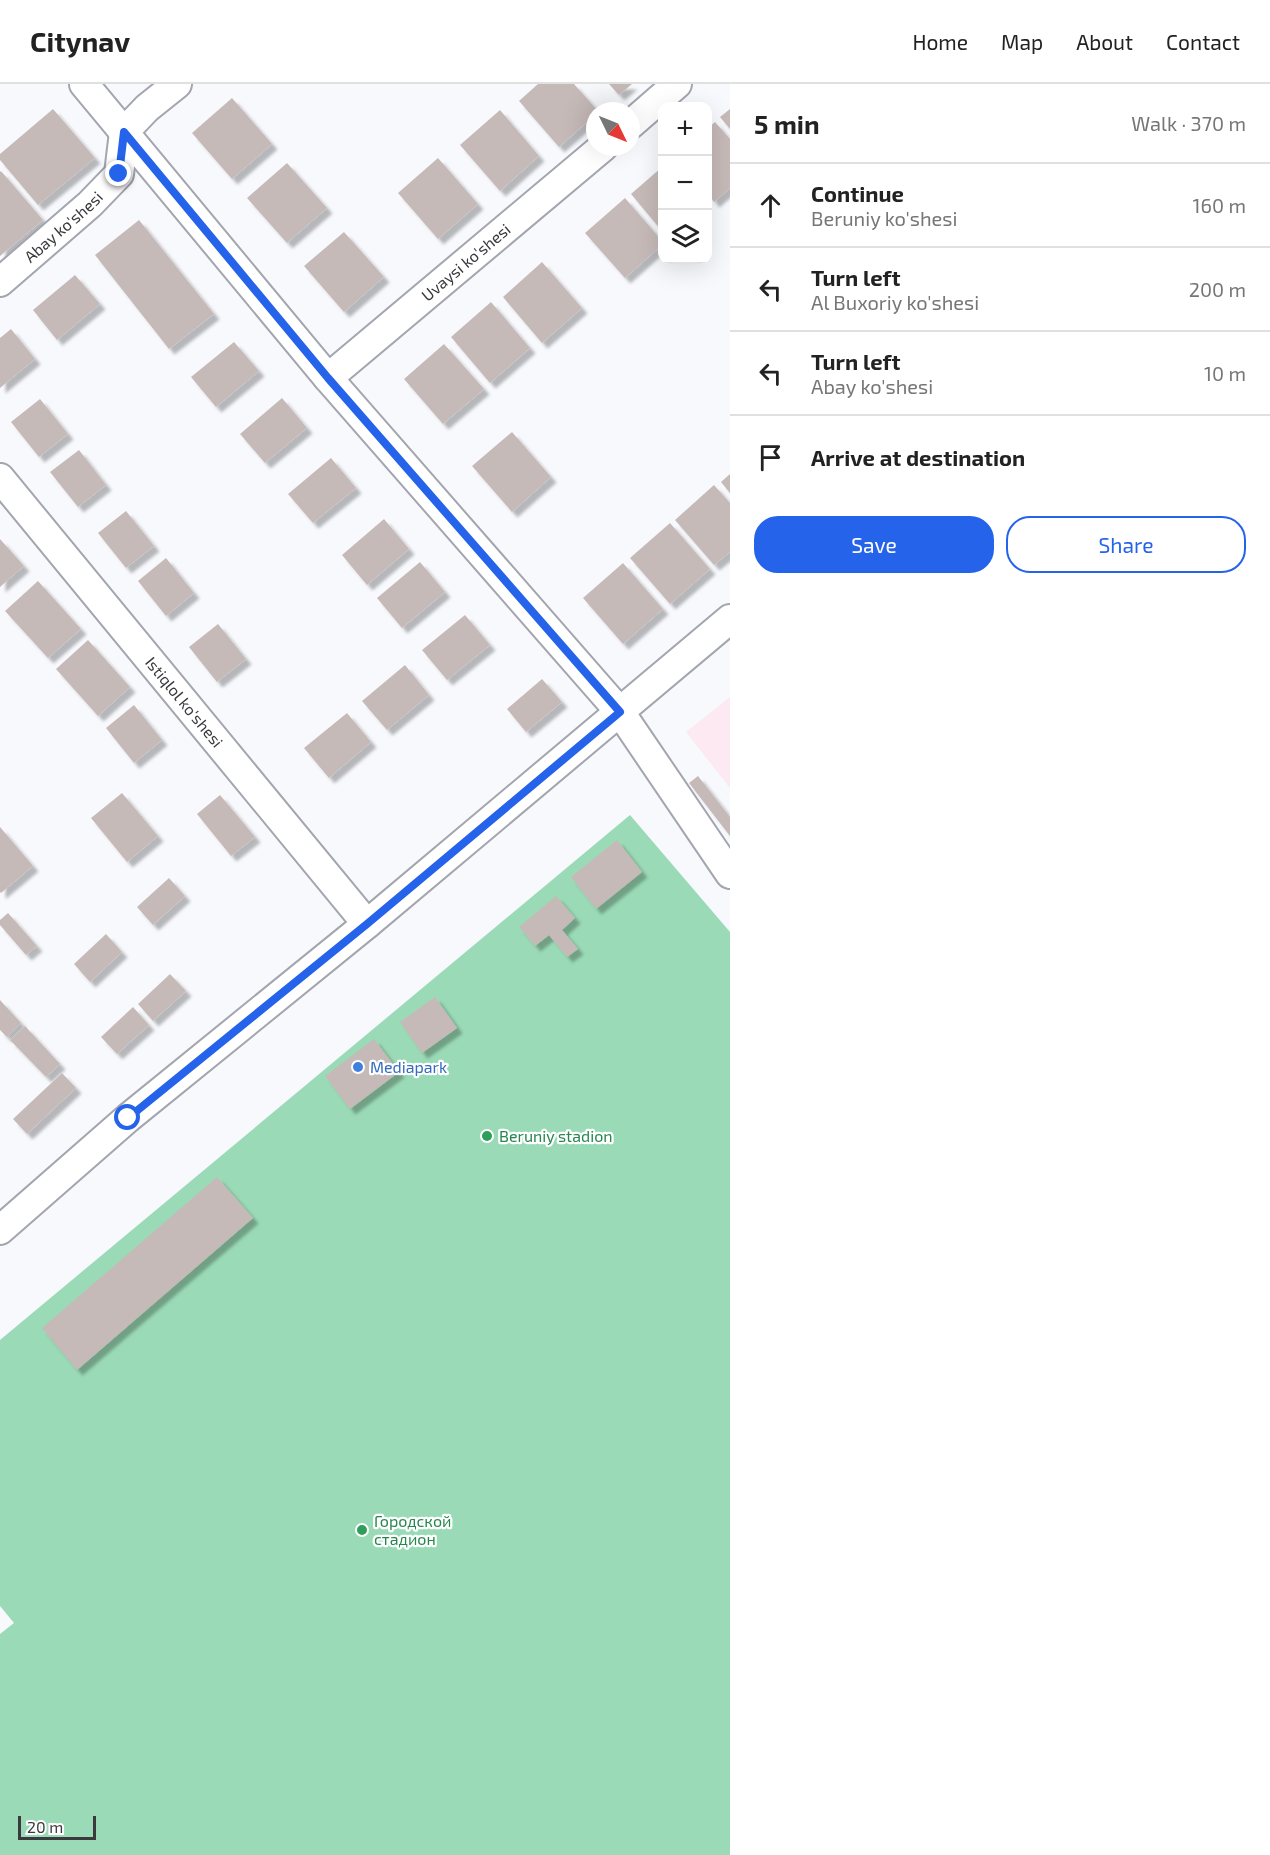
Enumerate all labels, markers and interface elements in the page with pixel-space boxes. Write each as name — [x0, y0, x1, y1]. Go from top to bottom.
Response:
text: Citynav — [30, 24, 130, 58]
text: Home — [912, 29, 968, 54]
text: Map — [1001, 29, 1043, 54]
text: About — [1076, 29, 1133, 54]
text: Contact — [1166, 29, 1240, 54]
north arrow — [586, 102, 640, 156]
map controls — [658, 102, 712, 264]
button: + — [658, 102, 712, 156]
text: 5 min — [754, 108, 820, 139]
text: Walk · 370 m — [1131, 111, 1246, 135]
button: − — [658, 156, 712, 210]
route end — [105, 160, 131, 186]
text: Continue — [811, 180, 904, 206]
street label: Abay ko'shesi — [20, 187, 106, 266]
icon: ahead — [754, 189, 787, 222]
text: 160 m — [1193, 193, 1246, 217]
text: Beruniy ko'shesi — [811, 206, 957, 230]
button: layers — [658, 210, 712, 264]
street label: Uvaysi ko'shesi — [417, 219, 514, 305]
text: Turn left — [811, 264, 900, 290]
icon: left — [754, 273, 787, 306]
text: 200 m — [1189, 277, 1246, 301]
text: Al Buxoriy ko'shesi — [811, 290, 979, 314]
text: Turn left — [811, 348, 900, 374]
icon: left — [754, 357, 787, 390]
text: 10 m — [1204, 361, 1246, 385]
text: Abay ko'shesi — [811, 374, 933, 398]
icon: arrive — [754, 441, 787, 474]
text: Arrive at destination — [811, 444, 1025, 470]
button: Save — [754, 516, 994, 573]
button: Share — [1006, 516, 1246, 573]
street label: Istiqlol ko'shesi — [142, 653, 227, 751]
place label: Mediapark — [370, 1057, 447, 1076]
marker: Mediapark — [351, 1060, 365, 1074]
route start — [114, 1104, 140, 1130]
place label: Beruniy stadion — [499, 1126, 613, 1145]
marker: Beruniy stadion — [480, 1129, 494, 1143]
place label: Городской стадион — [374, 1511, 451, 1548]
marker: Городской стадион — [355, 1523, 369, 1537]
scale bar — [18, 1813, 96, 1840]
text: 20 m — [27, 1817, 63, 1836]

